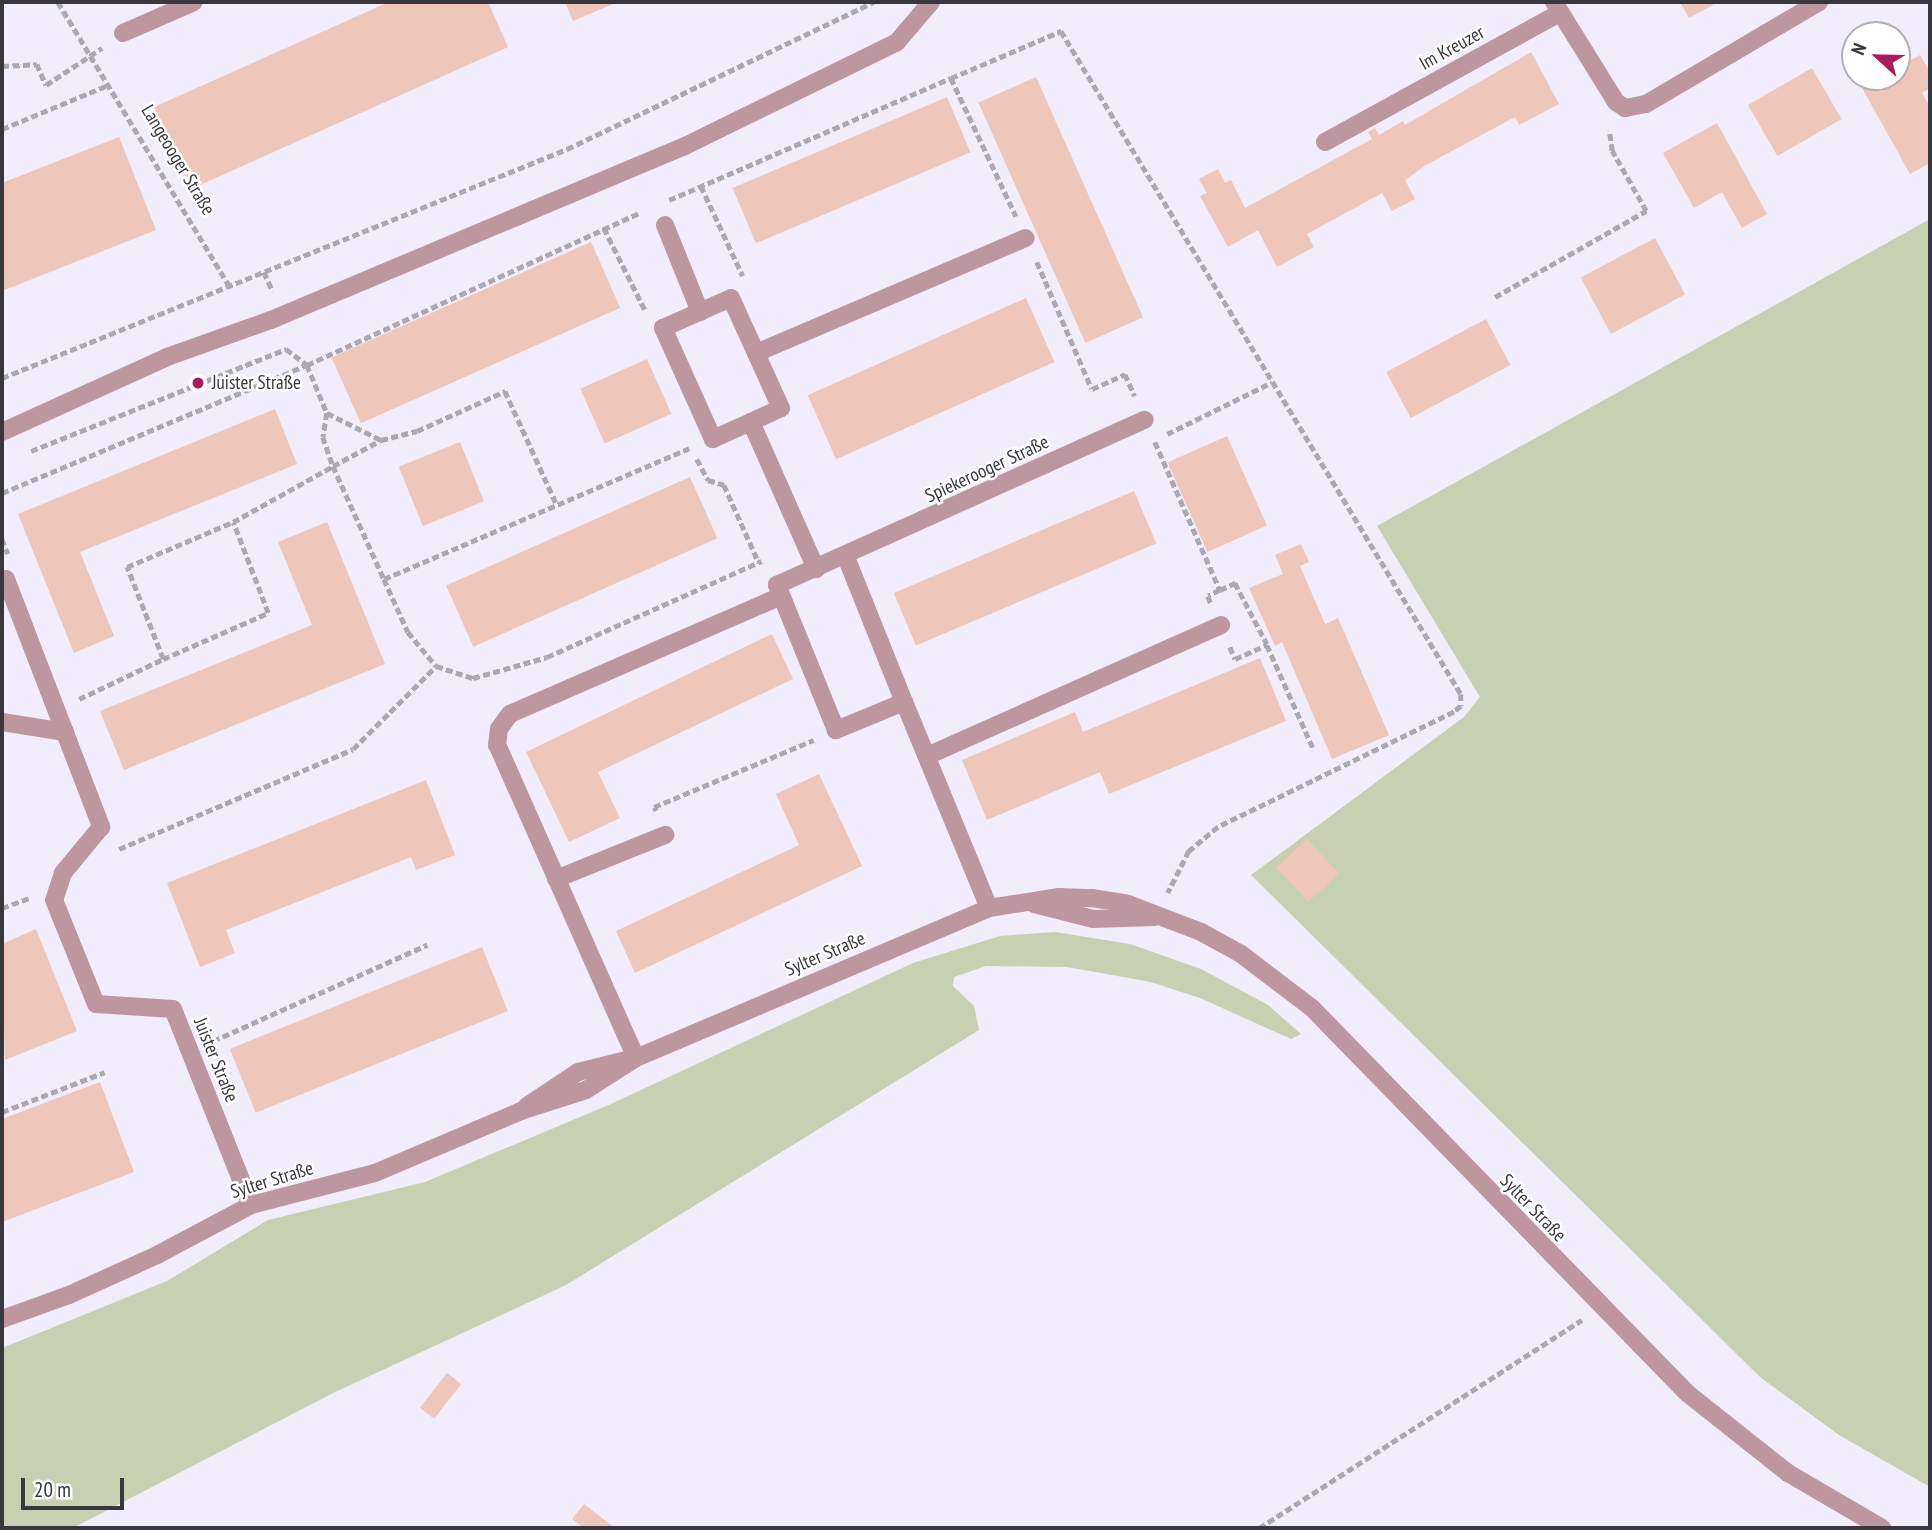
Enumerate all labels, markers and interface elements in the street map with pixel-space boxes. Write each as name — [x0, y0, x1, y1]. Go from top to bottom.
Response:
street label: Im Kreuzer — [1416, 21, 1488, 75]
north arrow — [1841, 21, 1911, 91]
text: N — [1845, 40, 1871, 58]
street label: Langeooger Straße — [136, 101, 220, 219]
place label: Juister Straße — [212, 372, 301, 394]
marker: Juister Straße — [190, 375, 206, 391]
street label: Spiekerooger Straße — [922, 430, 1052, 508]
street label: Sylter Straße — [781, 927, 869, 981]
street label: Juister Straße — [189, 1015, 243, 1105]
street label: Sylter Straße — [228, 1157, 316, 1203]
street label: Sylter Straße — [1495, 1169, 1571, 1247]
scale bar — [24, 1464, 128, 1508]
text: 20 m — [34, 1476, 71, 1503]

